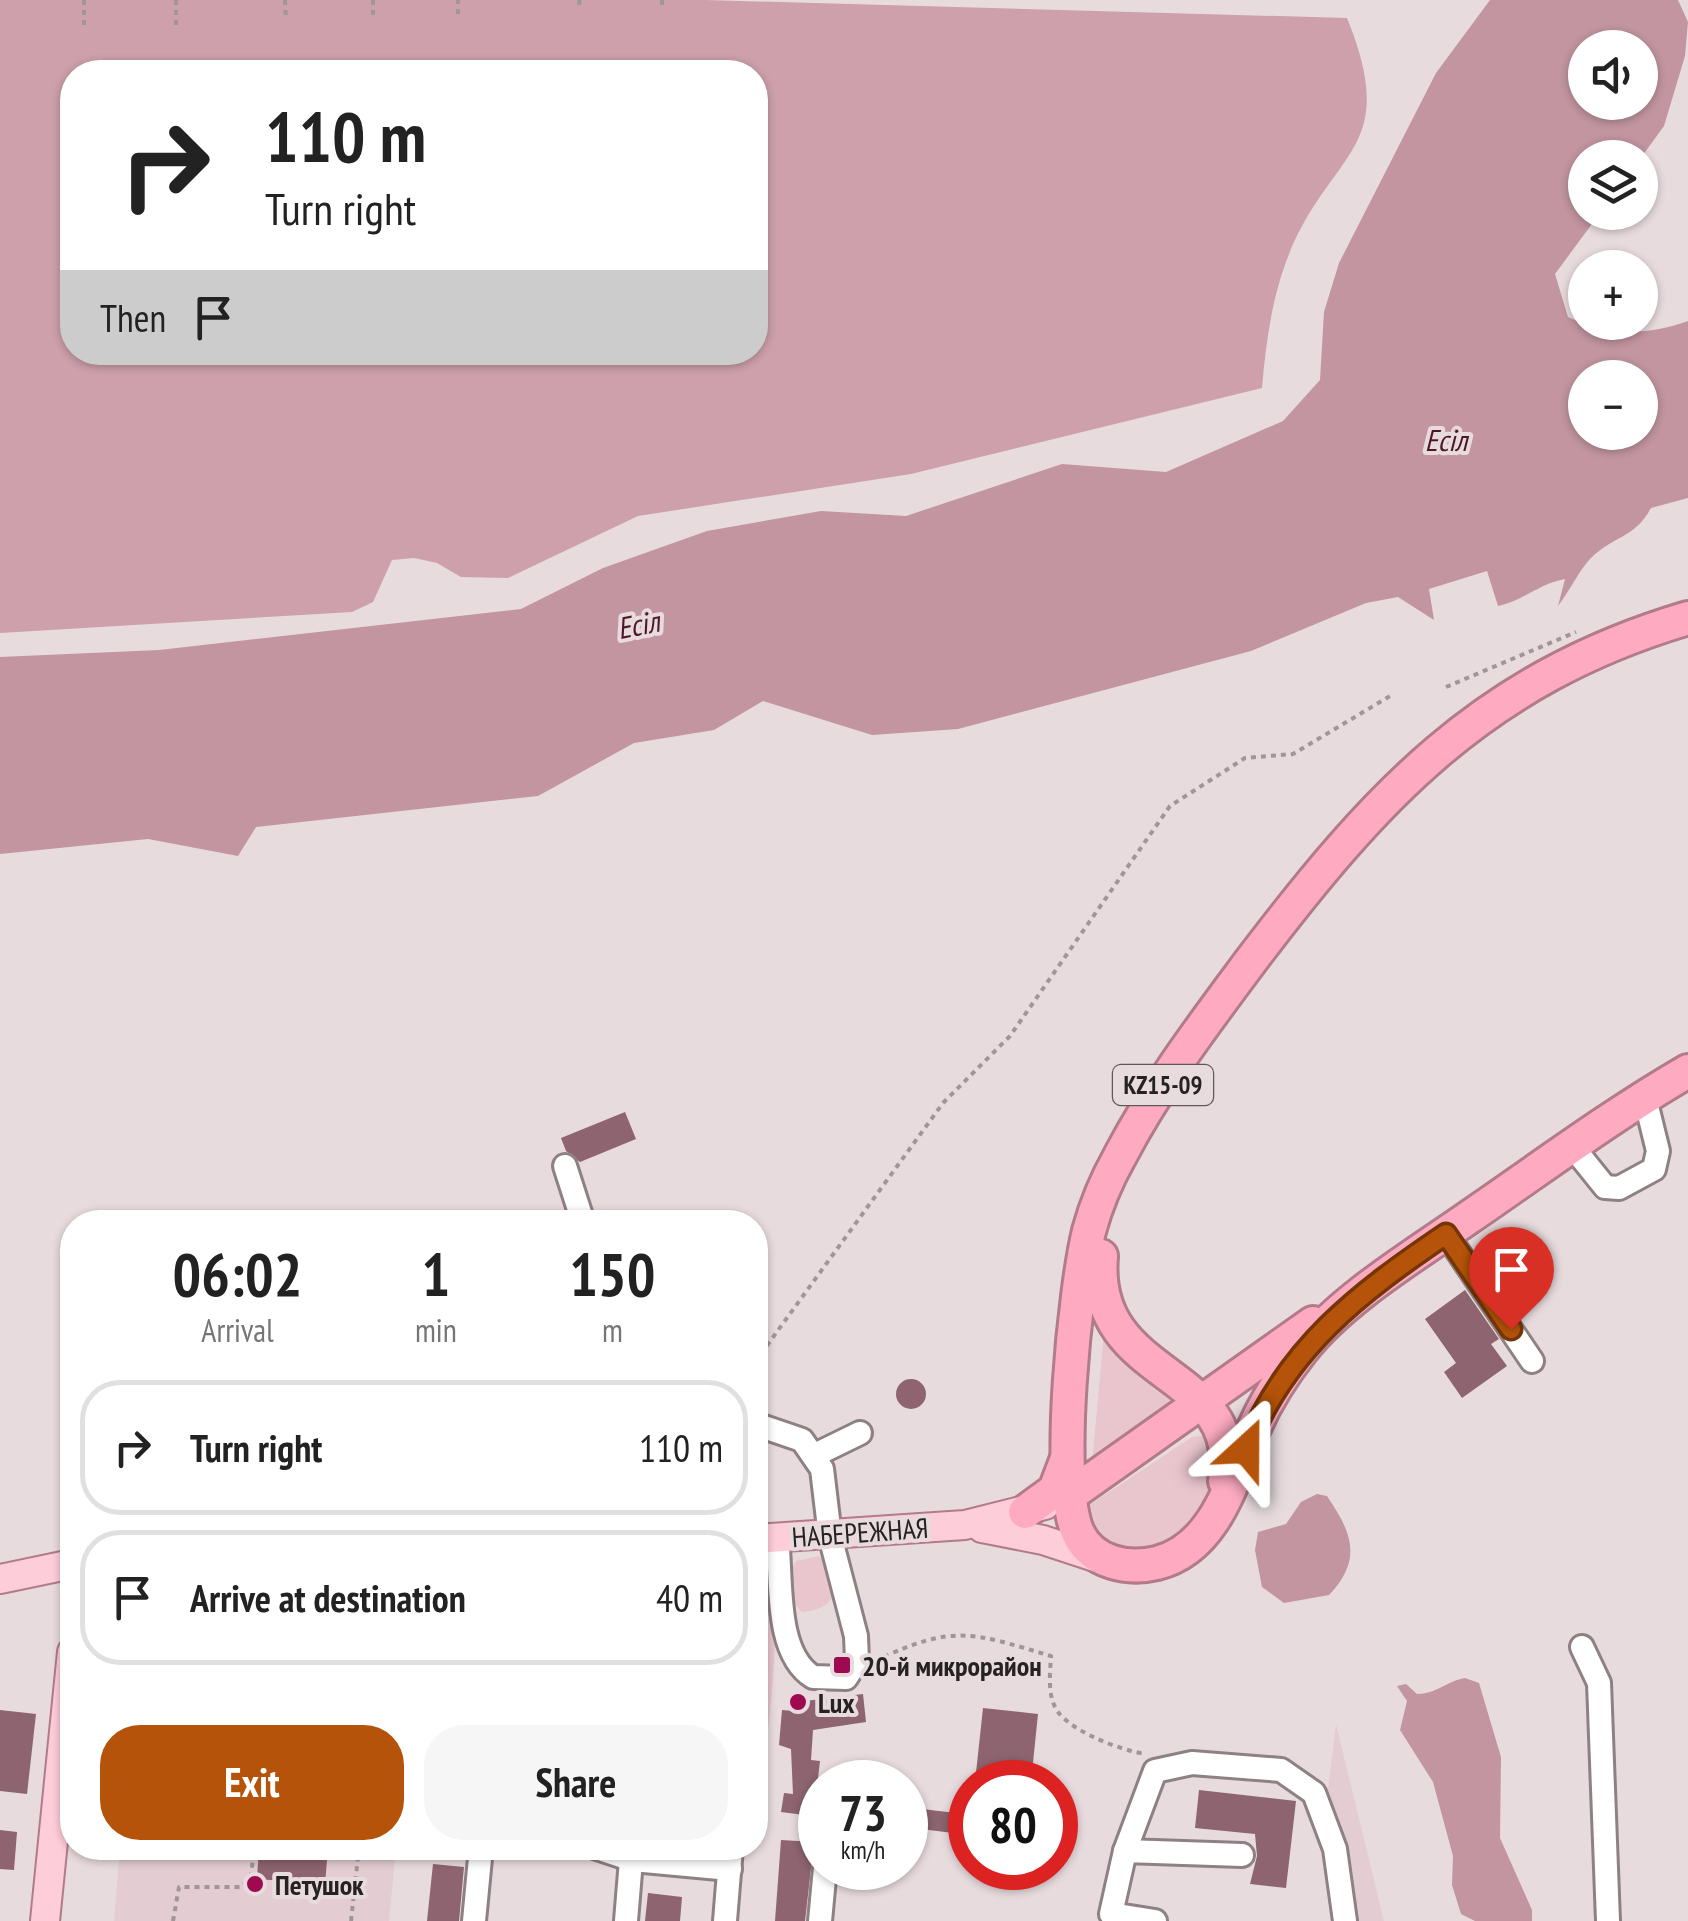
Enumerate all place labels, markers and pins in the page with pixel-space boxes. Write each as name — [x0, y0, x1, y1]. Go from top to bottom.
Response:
pin — [1469, 1227, 1554, 1330]
place label: 20-й микрорайон — [862, 1647, 1042, 1684]
marker: 20-й микрорайон — [831, 1654, 853, 1676]
place label: Lux — [818, 1684, 855, 1721]
marker: Lux — [787, 1691, 809, 1713]
place label: Петушок — [275, 1866, 364, 1903]
marker: Петушок — [244, 1873, 266, 1895]

